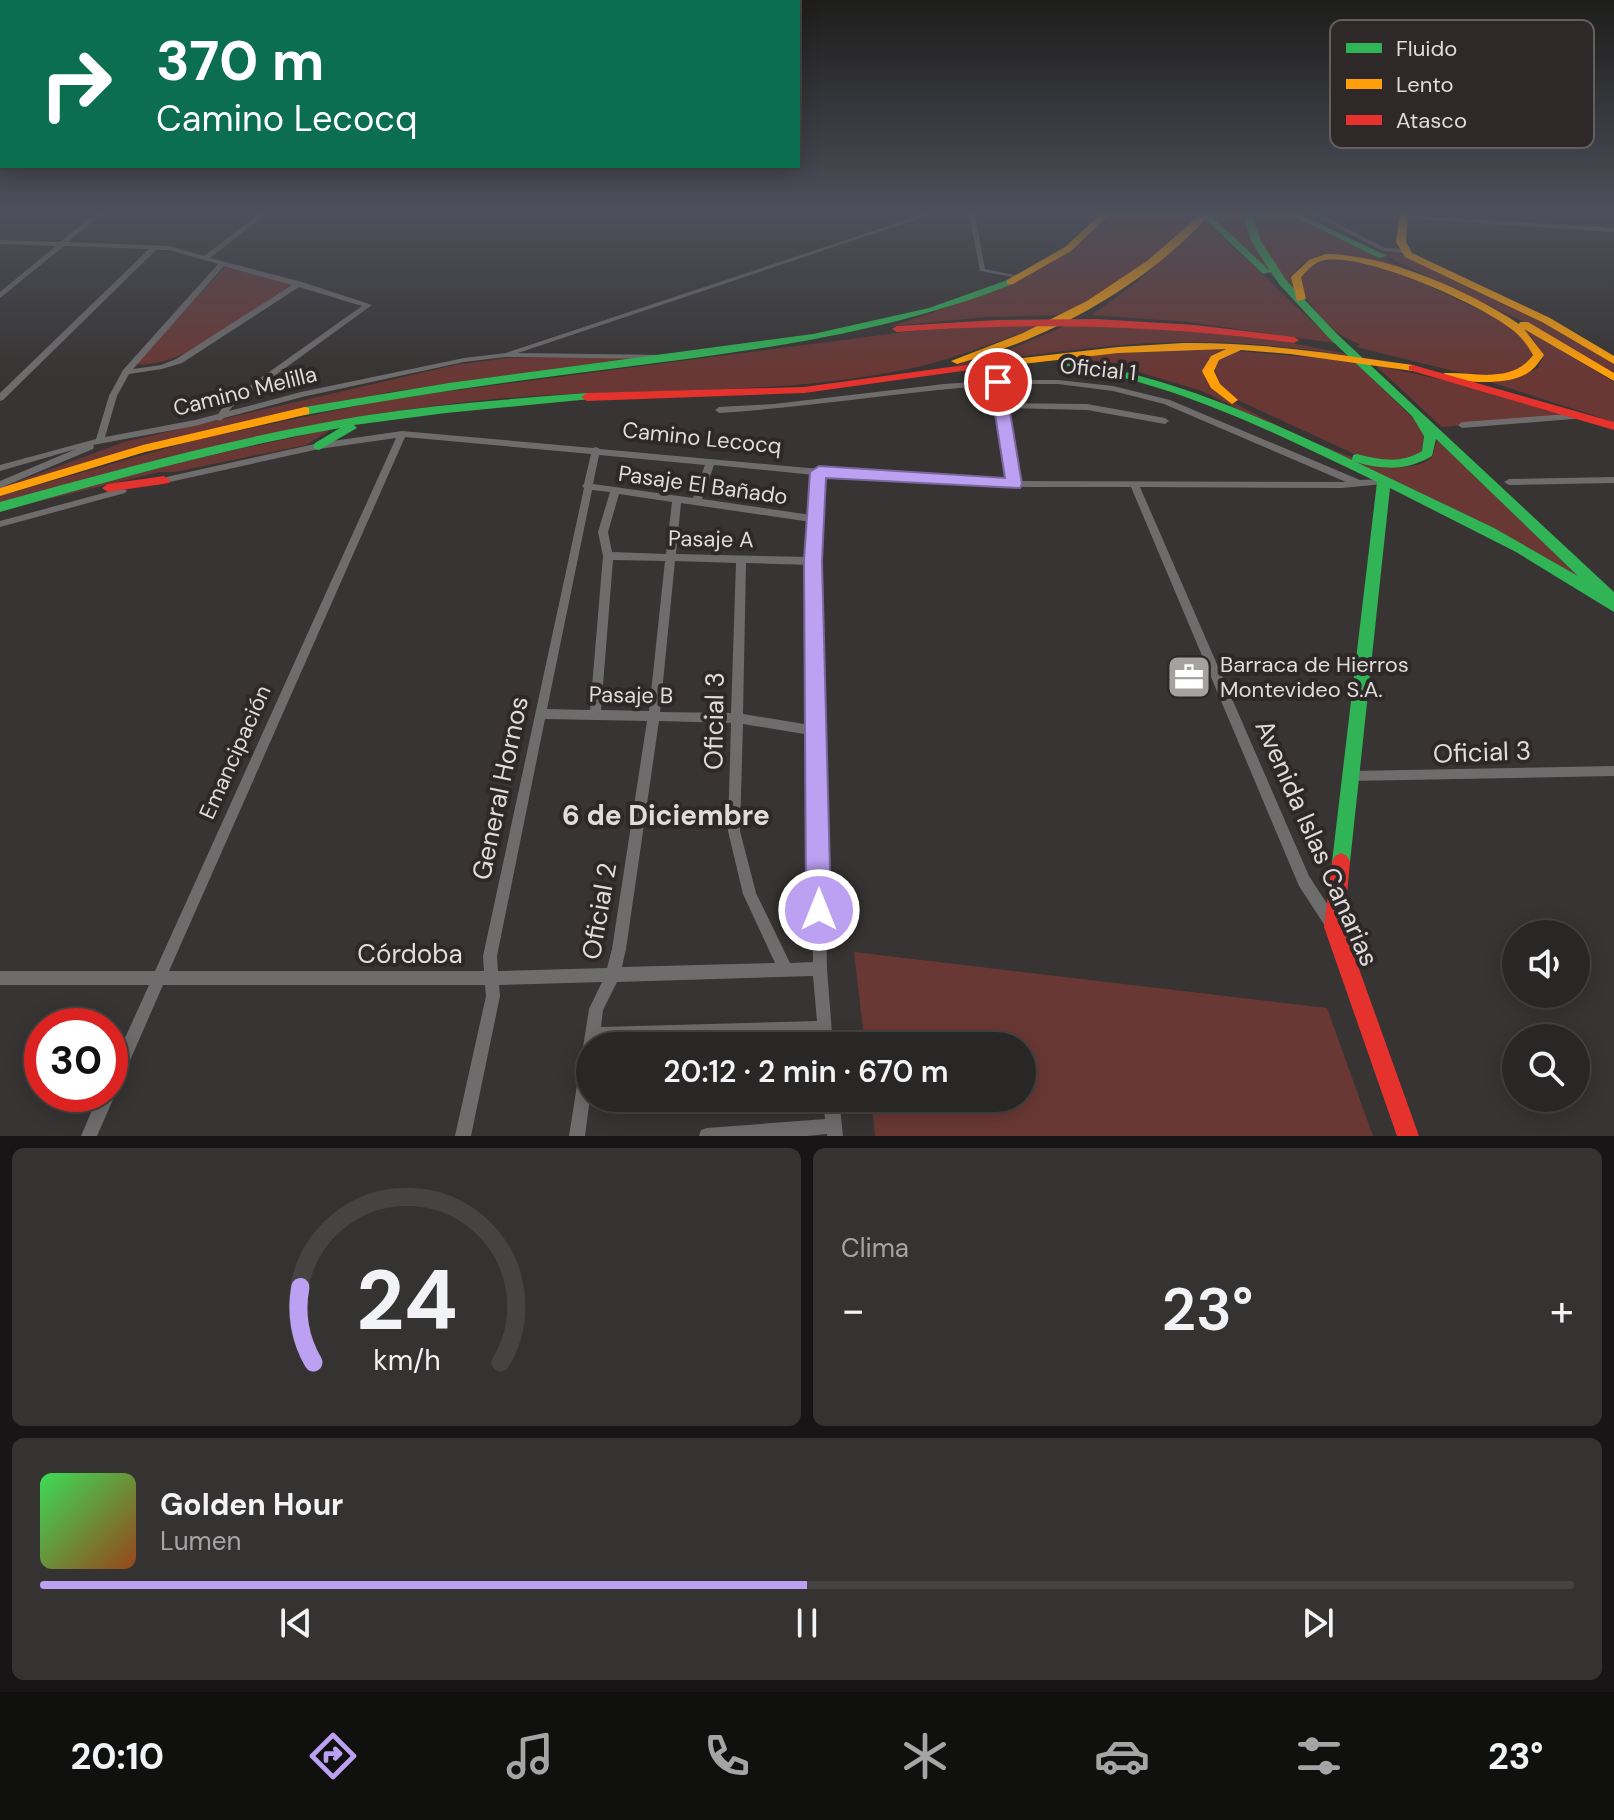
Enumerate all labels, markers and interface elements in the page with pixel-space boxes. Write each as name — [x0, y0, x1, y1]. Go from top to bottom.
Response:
legend — [1330, 20, 1594, 148]
text: 370 m — [156, 24, 324, 97]
icon: right — [24, 32, 128, 136]
text: Fluido — [1396, 34, 1457, 63]
text: Lento — [1396, 70, 1454, 99]
text: Camino Lecocq — [156, 95, 417, 142]
text: Atasco — [1396, 106, 1467, 135]
pin — [964, 348, 1032, 416]
street label: Oficial 1 — [1058, 351, 1138, 387]
street label: Camino Melilla — [170, 359, 320, 423]
icon: arrive — [976, 360, 1020, 404]
street label: Camino Lecocq — [621, 415, 783, 461]
street label: Pasaje El Bañado — [616, 459, 790, 511]
street label: Pasaje A — [668, 524, 754, 554]
place label: Barraca de Hierros Montevideo S.A. — [1220, 650, 1409, 704]
office icon: Barraca de Hierros Montevideo S.A. — [1165, 653, 1213, 701]
street label: Oficial 3 — [696, 672, 732, 770]
street label: Emancipación — [193, 680, 277, 824]
street label: Pasaje B — [589, 680, 673, 710]
street label: General Hornos — [464, 693, 536, 883]
street label: Avenida Islas Canarias — [1247, 714, 1387, 972]
street label: Oficial 3 — [1432, 733, 1532, 771]
district label: 6 de Diciembre — [562, 797, 770, 834]
street label: Oficial 2 — [574, 860, 624, 962]
position arrow — [777, 868, 861, 952]
map controls — [1502, 920, 1590, 1112]
button: sound — [1502, 920, 1590, 1008]
street label: Córdoba — [357, 937, 463, 971]
speed limit sign: 30 — [24, 1008, 128, 1112]
button: search — [1502, 1024, 1590, 1112]
text: 20:12 · 2 min · 670 m — [663, 1052, 949, 1091]
text: Clima — [841, 1231, 909, 1265]
text: 24 — [356, 1246, 457, 1355]
text: 23° — [1162, 1270, 1253, 1349]
text: − — [841, 1281, 865, 1339]
text: + — [1550, 1281, 1574, 1339]
text: km/h — [373, 1342, 440, 1379]
text: Golden Hour — [160, 1485, 343, 1524]
text: Lumen — [160, 1524, 241, 1558]
icon: previous — [274, 1601, 318, 1645]
icon: pause — [785, 1601, 829, 1645]
icon: next — [1296, 1601, 1340, 1645]
icon: directions — [305, 1728, 361, 1784]
icon: music — [502, 1728, 558, 1784]
icon: phone — [699, 1728, 755, 1784]
icon: climate — [897, 1728, 953, 1784]
icon: car — [1094, 1728, 1150, 1784]
icon: filters — [1291, 1728, 1347, 1784]
text: 20:10 — [71, 1733, 164, 1780]
text: 23° — [1488, 1733, 1543, 1780]

